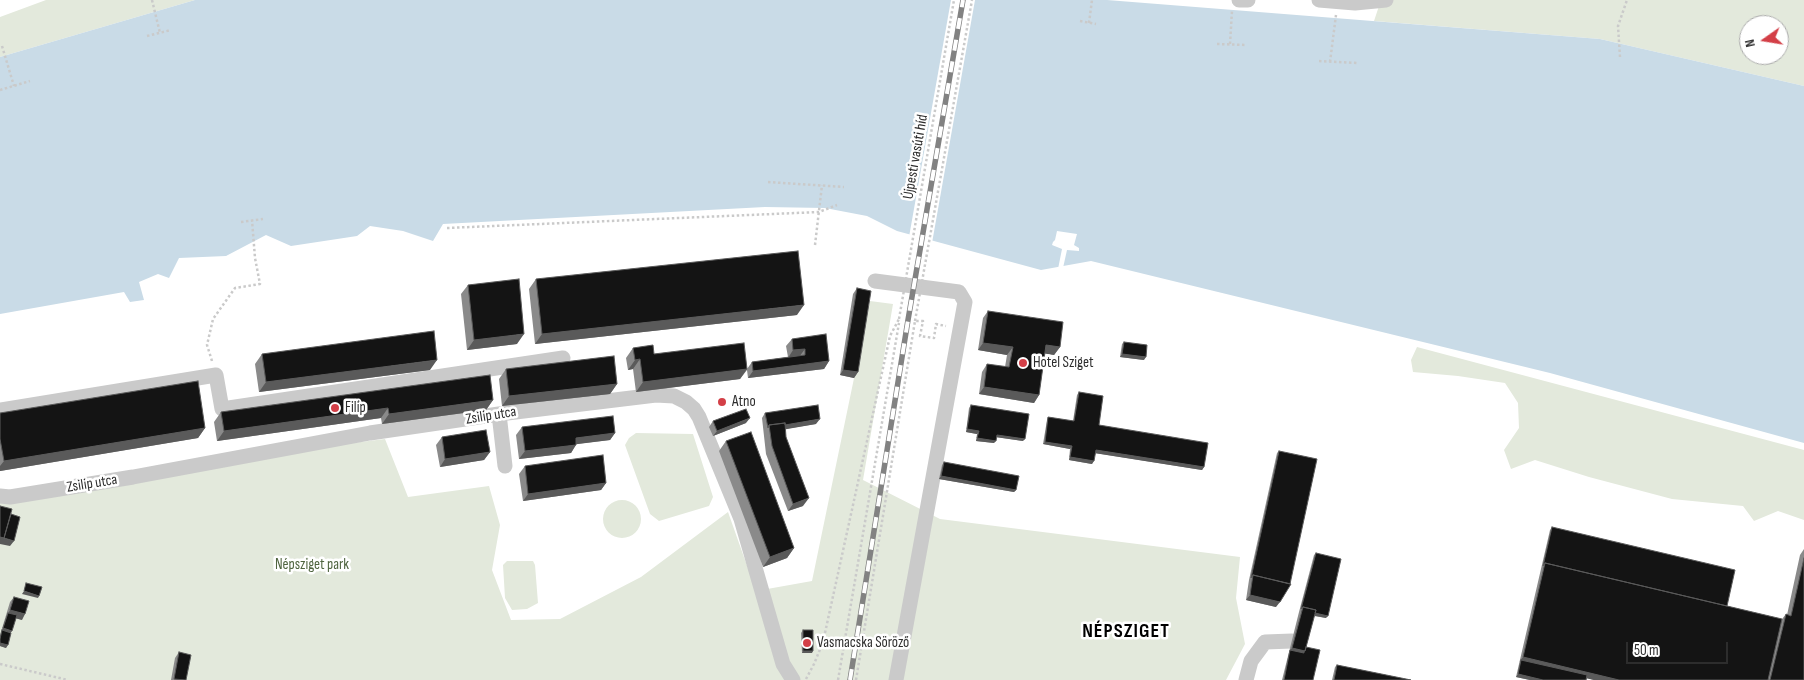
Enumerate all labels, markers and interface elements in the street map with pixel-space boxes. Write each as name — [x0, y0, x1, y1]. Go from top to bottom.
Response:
north arrow — [1739, 15, 1789, 65]
text: N — [1741, 38, 1759, 49]
street label: Újpesti vasúti híd — [900, 113, 932, 201]
place label: Hotel Sziget — [1033, 354, 1094, 372]
marker: Hotel Sziget — [1017, 357, 1029, 369]
place label: Atno — [732, 393, 756, 411]
marker: Atno — [716, 396, 728, 408]
place label: Filip — [345, 399, 366, 417]
marker: Filip — [329, 402, 341, 414]
street label: Zsilip utca — [464, 403, 518, 429]
street label: Zsilip utca — [65, 471, 119, 497]
park label: Népsziget park — [275, 556, 349, 574]
district label: NÉPSZIGET — [1081, 620, 1171, 644]
scale bar — [1629, 632, 1732, 664]
place label: Vasmacska Söröző — [817, 634, 909, 652]
marker: Vasmacska Söröző — [801, 637, 813, 649]
text: 50 m — [1634, 641, 1659, 660]

